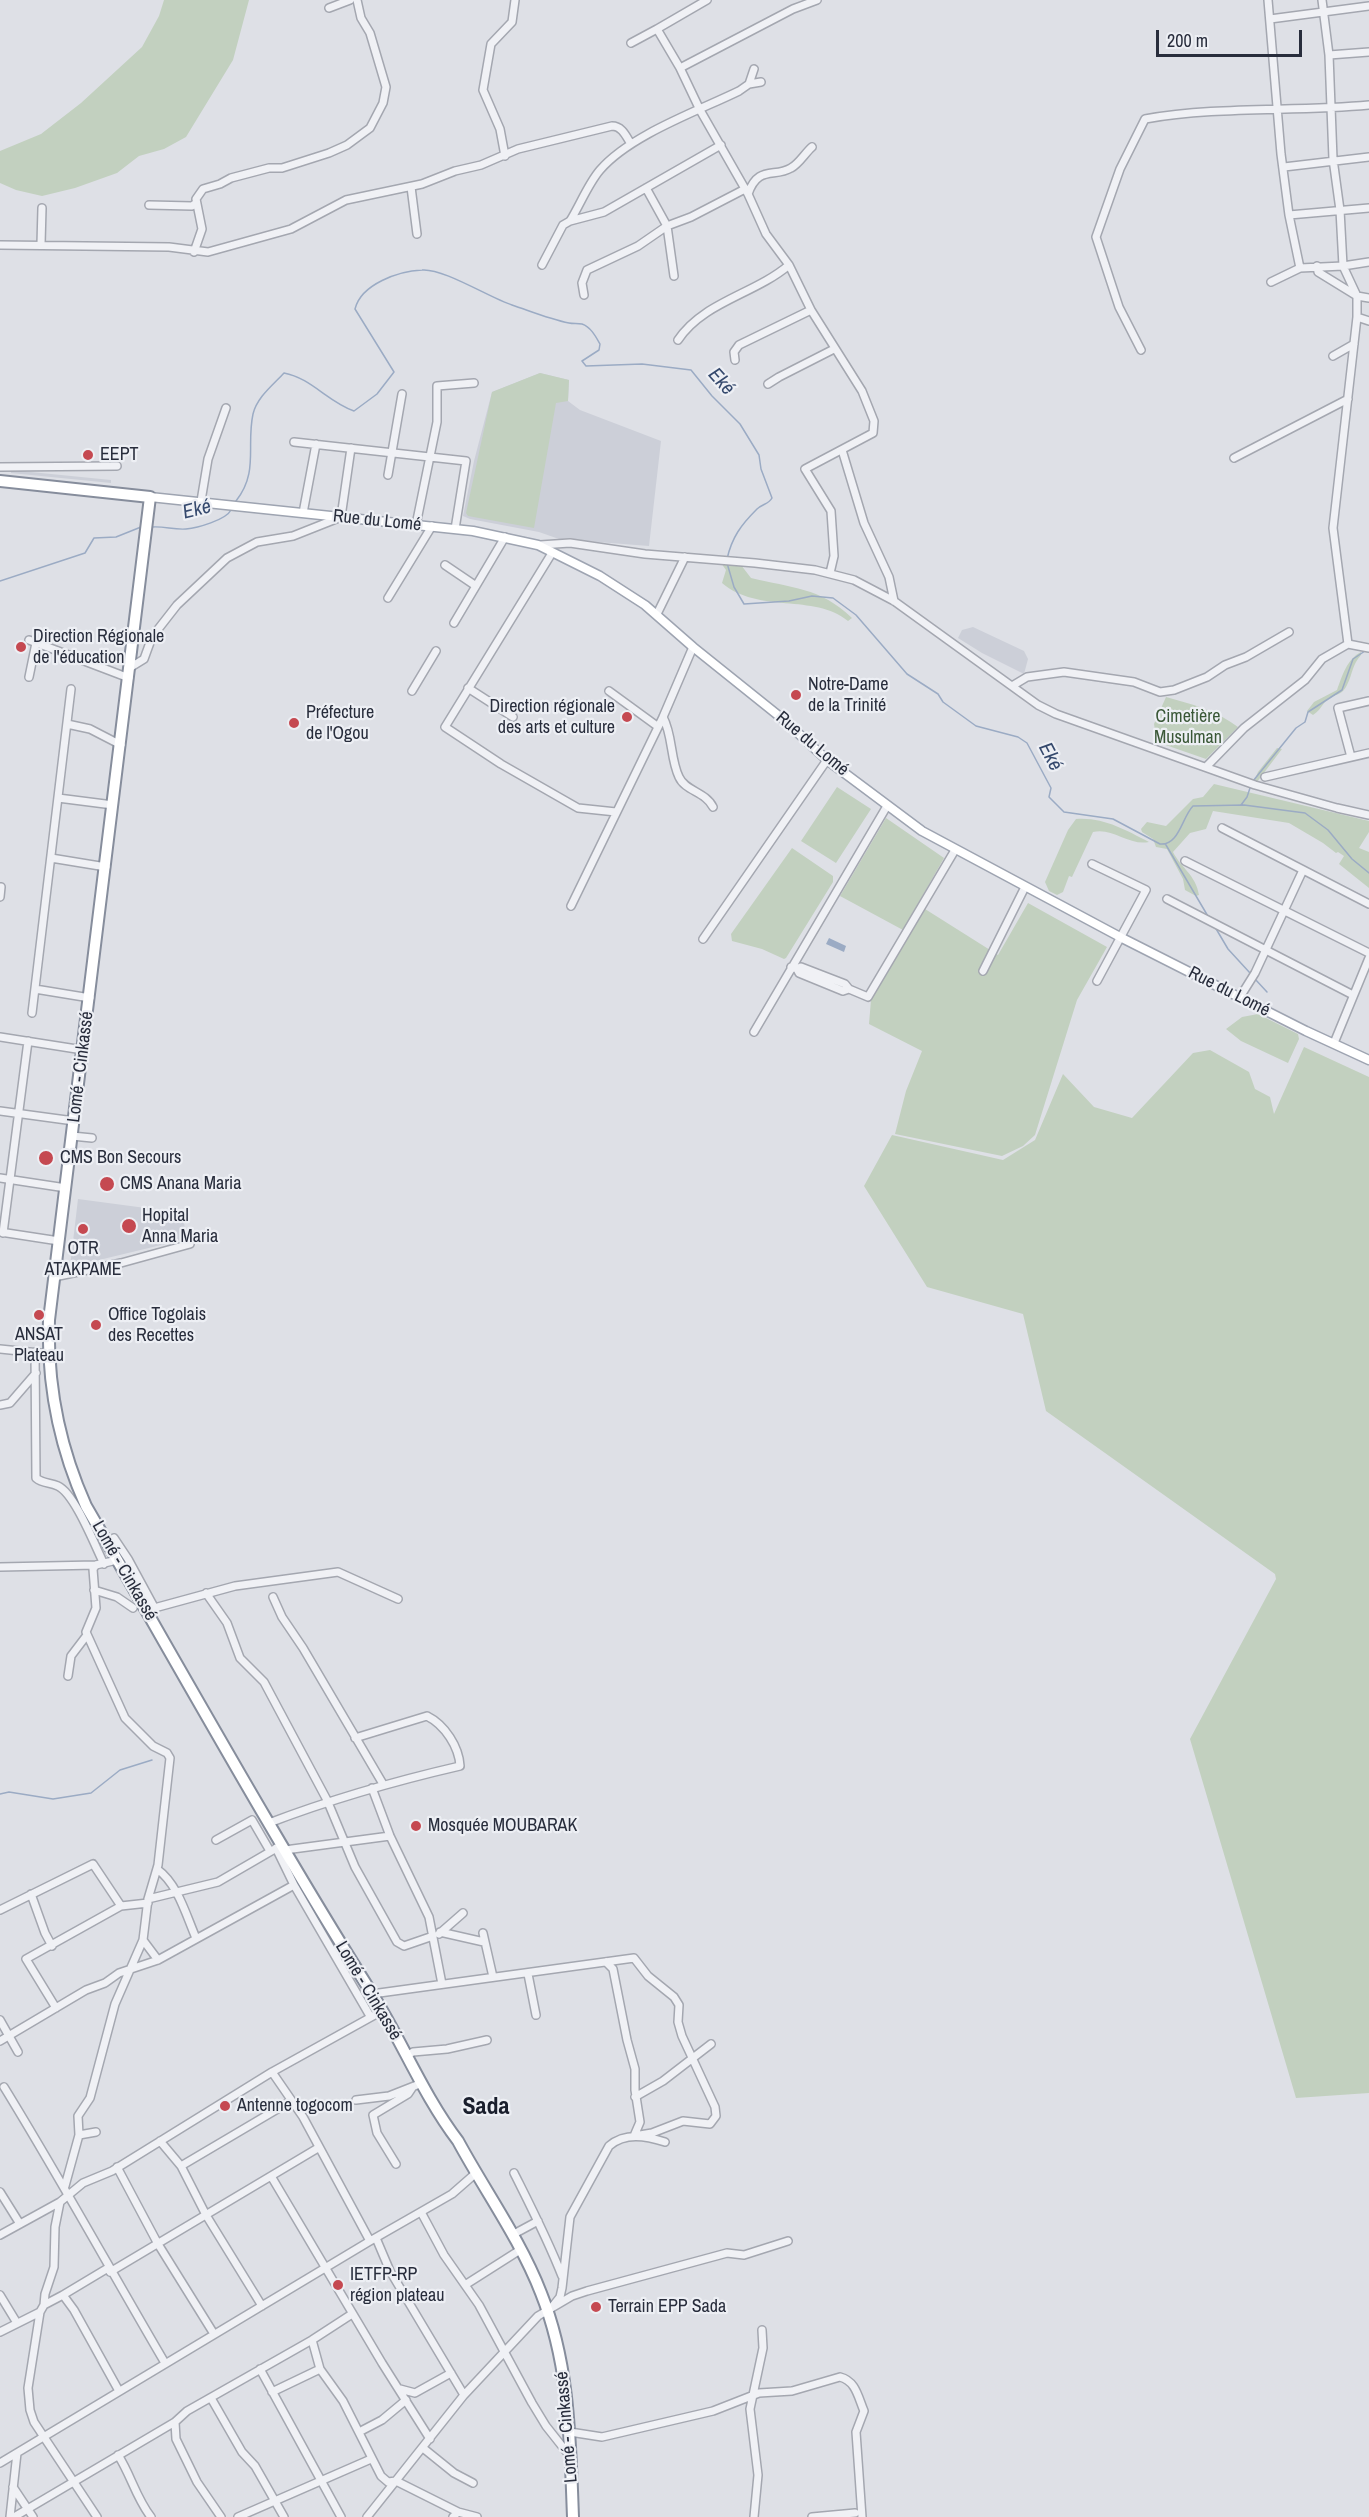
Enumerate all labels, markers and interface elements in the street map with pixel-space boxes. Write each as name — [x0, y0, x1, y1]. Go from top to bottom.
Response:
scale bar — [1159, 18, 1304, 56]
text: 200 m — [1167, 28, 1208, 53]
water label: Eké — [703, 363, 739, 401]
place label: EEPT — [100, 444, 139, 466]
marker: EEPT — [81, 448, 95, 462]
water label: Eké — [180, 495, 214, 525]
street label: Rue du Lomé — [332, 506, 422, 536]
place label: Direction Régionale de l'éducation — [33, 626, 164, 668]
marker: Direction Régionale de l'éducation — [14, 640, 28, 654]
place label: Notre-Dame de la Trinité — [808, 674, 888, 716]
marker: Notre-Dame de la Trinité — [789, 688, 803, 702]
place label: Direction régionale des arts et culture — [489, 696, 615, 738]
place label: Préfecture de l'Ogou — [306, 702, 374, 744]
park label: Cimetière Musulman — [1154, 706, 1222, 748]
street label: Rue du Lomé — [771, 707, 853, 781]
marker: Direction régionale des arts et culture — [620, 710, 634, 724]
marker: Préfecture de l'Ogou — [287, 716, 301, 730]
water label: Eké — [1033, 739, 1067, 775]
street label: Rue du Lomé — [1185, 962, 1273, 1022]
street label: Lomé - Cinkassé — [63, 1010, 99, 1124]
place label: CMS Bon Secours — [60, 1147, 181, 1169]
marker: CMS Bon Secours — [37, 1149, 55, 1167]
place label: CMS Anana Maria — [120, 1173, 241, 1195]
marker: CMS Anana Maria — [98, 1175, 116, 1193]
place label: Hopital Anna Maria — [142, 1205, 218, 1248]
marker: Hopital Anna Maria — [120, 1217, 138, 1235]
marker: OTR ATAKPAME — [76, 1222, 90, 1236]
place label: OTR ATAKPAME — [44, 1238, 122, 1280]
place label: Office Togolais des Recettes — [108, 1304, 206, 1346]
marker: ANSAT Plateau — [32, 1308, 46, 1322]
marker: Office Togolais des Recettes — [89, 1318, 103, 1332]
place label: ANSAT Plateau — [14, 1324, 64, 1366]
street label: Lomé - Cinkassé — [87, 1517, 161, 1625]
place label: Mosquée MOUBARAK — [428, 1815, 577, 1837]
marker: Mosquée MOUBARAK — [409, 1819, 423, 1833]
street label: Lomé - Cinkassé — [330, 1938, 406, 2044]
district label: Sada — [462, 2094, 510, 2122]
place label: Antenne togocom — [237, 2095, 353, 2117]
marker: Antenne togocom — [218, 2099, 232, 2113]
place label: IETFP-RP région plateau — [350, 2264, 444, 2306]
marker: IETFP-RP région plateau — [331, 2278, 345, 2292]
place label: Terrain EPP Sada — [608, 2296, 726, 2318]
marker: Terrain EPP Sada — [589, 2300, 603, 2314]
street label: Lomé - Cinkassé — [551, 2370, 583, 2484]

